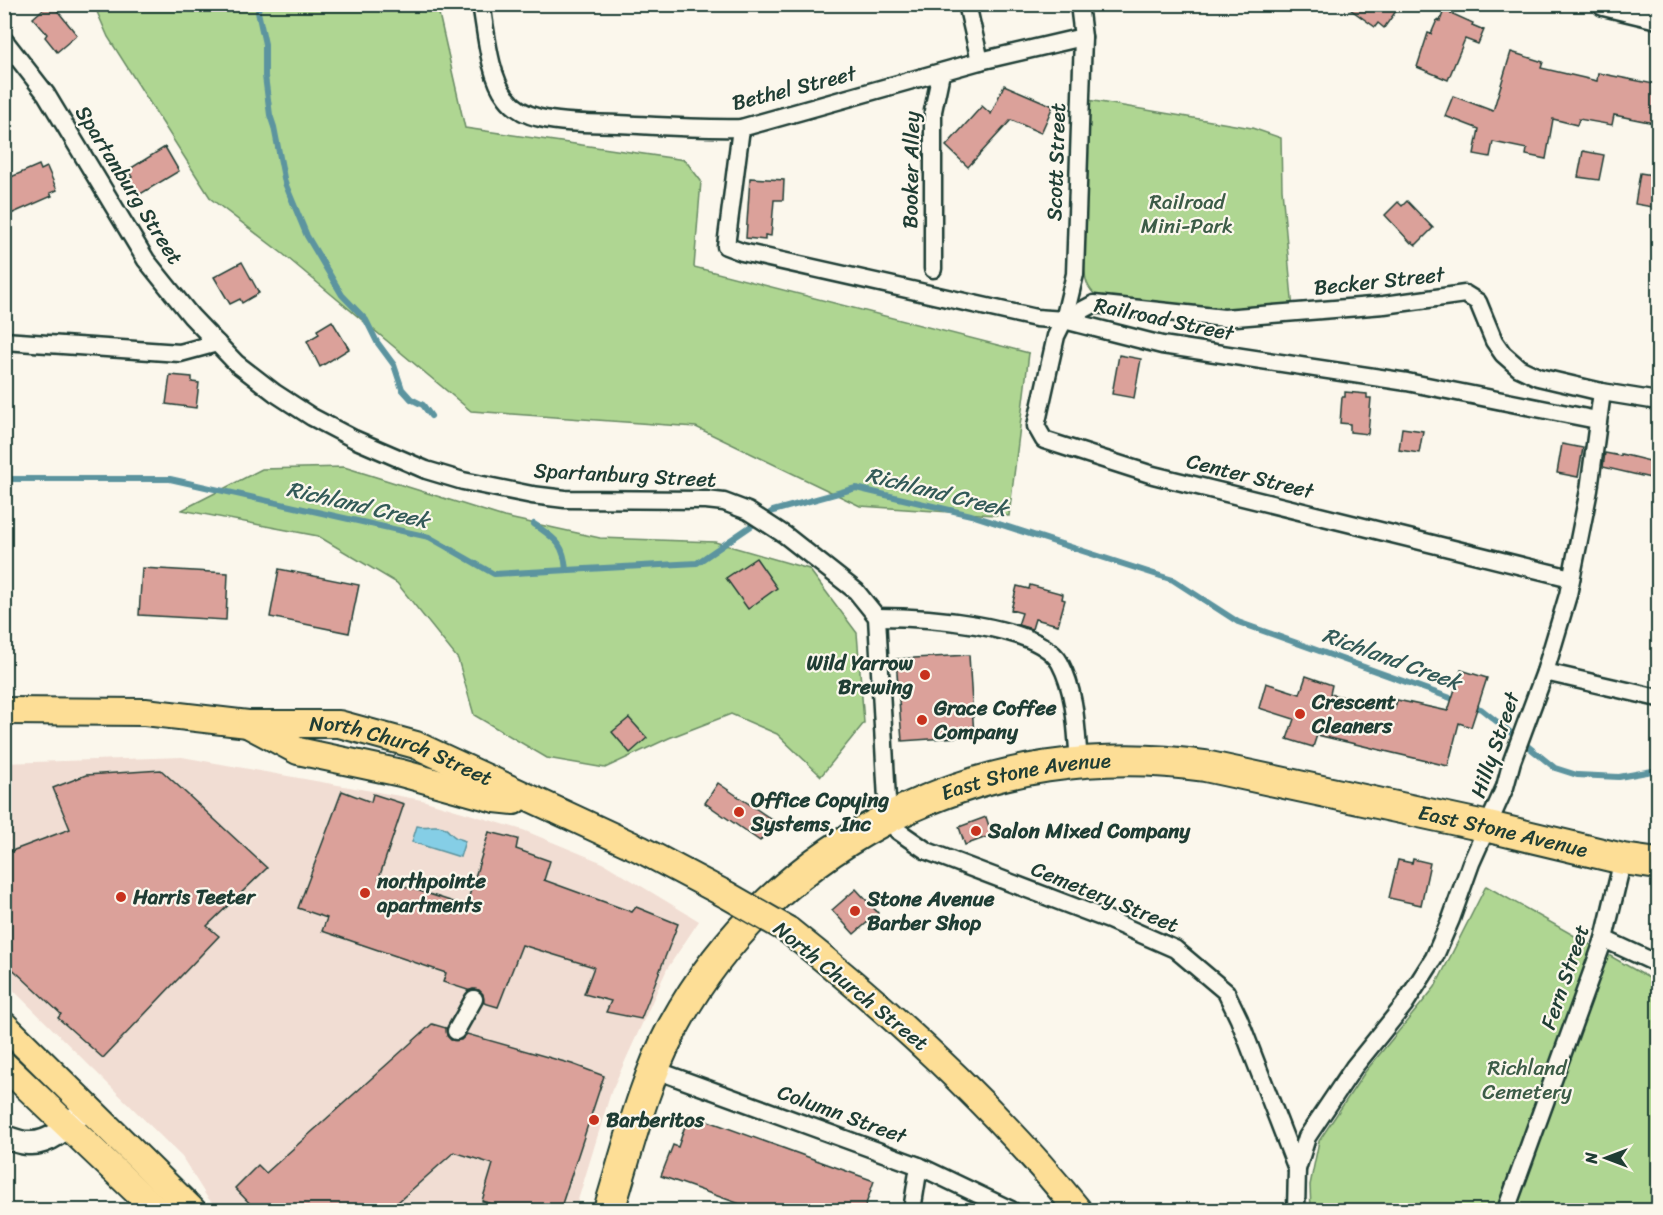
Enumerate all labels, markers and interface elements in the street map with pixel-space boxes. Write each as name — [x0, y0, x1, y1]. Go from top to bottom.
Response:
street label: Bethel Street — [728, 54, 862, 122]
street label: Spartanburg Street — [64, 97, 194, 273]
street label: Scott Street — [1035, 102, 1077, 222]
street label: Booker Alley — [891, 111, 931, 229]
park label: Railroad Mini-Park — [1141, 183, 1233, 245]
street label: Becker Street — [1312, 255, 1448, 307]
street label: Railroad Street — [1091, 286, 1239, 353]
street label: Center Street — [1183, 442, 1319, 510]
street label: Spartanburg Street — [533, 451, 717, 499]
water label: Richland Creek — [862, 455, 1015, 529]
water label: Richland Creek — [283, 469, 436, 541]
water label: Richland Creek — [1317, 615, 1470, 703]
place label: Wild Yarrow Brewing — [806, 644, 913, 706]
marker: Wild Yarrow Brewing — [918, 668, 932, 682]
place label: Crescent Cleaners — [1311, 683, 1397, 745]
street label: Hilly Street — [1459, 685, 1531, 803]
place label: Grace Coffee Company — [933, 689, 1057, 751]
street label: North Church Street — [309, 705, 499, 797]
marker: Crescent Cleaners — [1293, 707, 1307, 721]
marker: Grace Coffee Company — [915, 713, 929, 727]
street label: East Stone Avenue — [935, 741, 1112, 812]
place label: Office Copying Systems, Inc — [750, 781, 889, 843]
street label: East Stone Avenue — [1415, 793, 1592, 869]
marker: Office Copying Systems, Inc — [732, 805, 746, 819]
place label: Salon Mixed Company — [987, 812, 1191, 850]
marker: Salon Mixed Company — [969, 824, 983, 838]
street label: Cemetery Street — [1025, 850, 1185, 944]
place label: northpointe apartments — [376, 862, 486, 924]
place label: Harris Teeter — [132, 878, 257, 916]
place label: Stone Avenue Barber Shop — [866, 880, 995, 942]
marker: northpointe apartments — [358, 886, 372, 900]
marker: Harris Teeter — [114, 890, 128, 904]
marker: Stone Avenue Barber Shop — [848, 904, 862, 918]
street label: North Church Street — [764, 911, 938, 1061]
street label: Fern Street — [1529, 919, 1601, 1035]
park label: Richland Cemetery — [1482, 1049, 1572, 1111]
street label: Column Street — [772, 1073, 913, 1155]
place label: Barberitos — [606, 1101, 705, 1139]
marker: Barberitos — [587, 1113, 601, 1127]
north arrow — [1576, 1128, 1636, 1188]
text: N — [1577, 1152, 1606, 1165]

